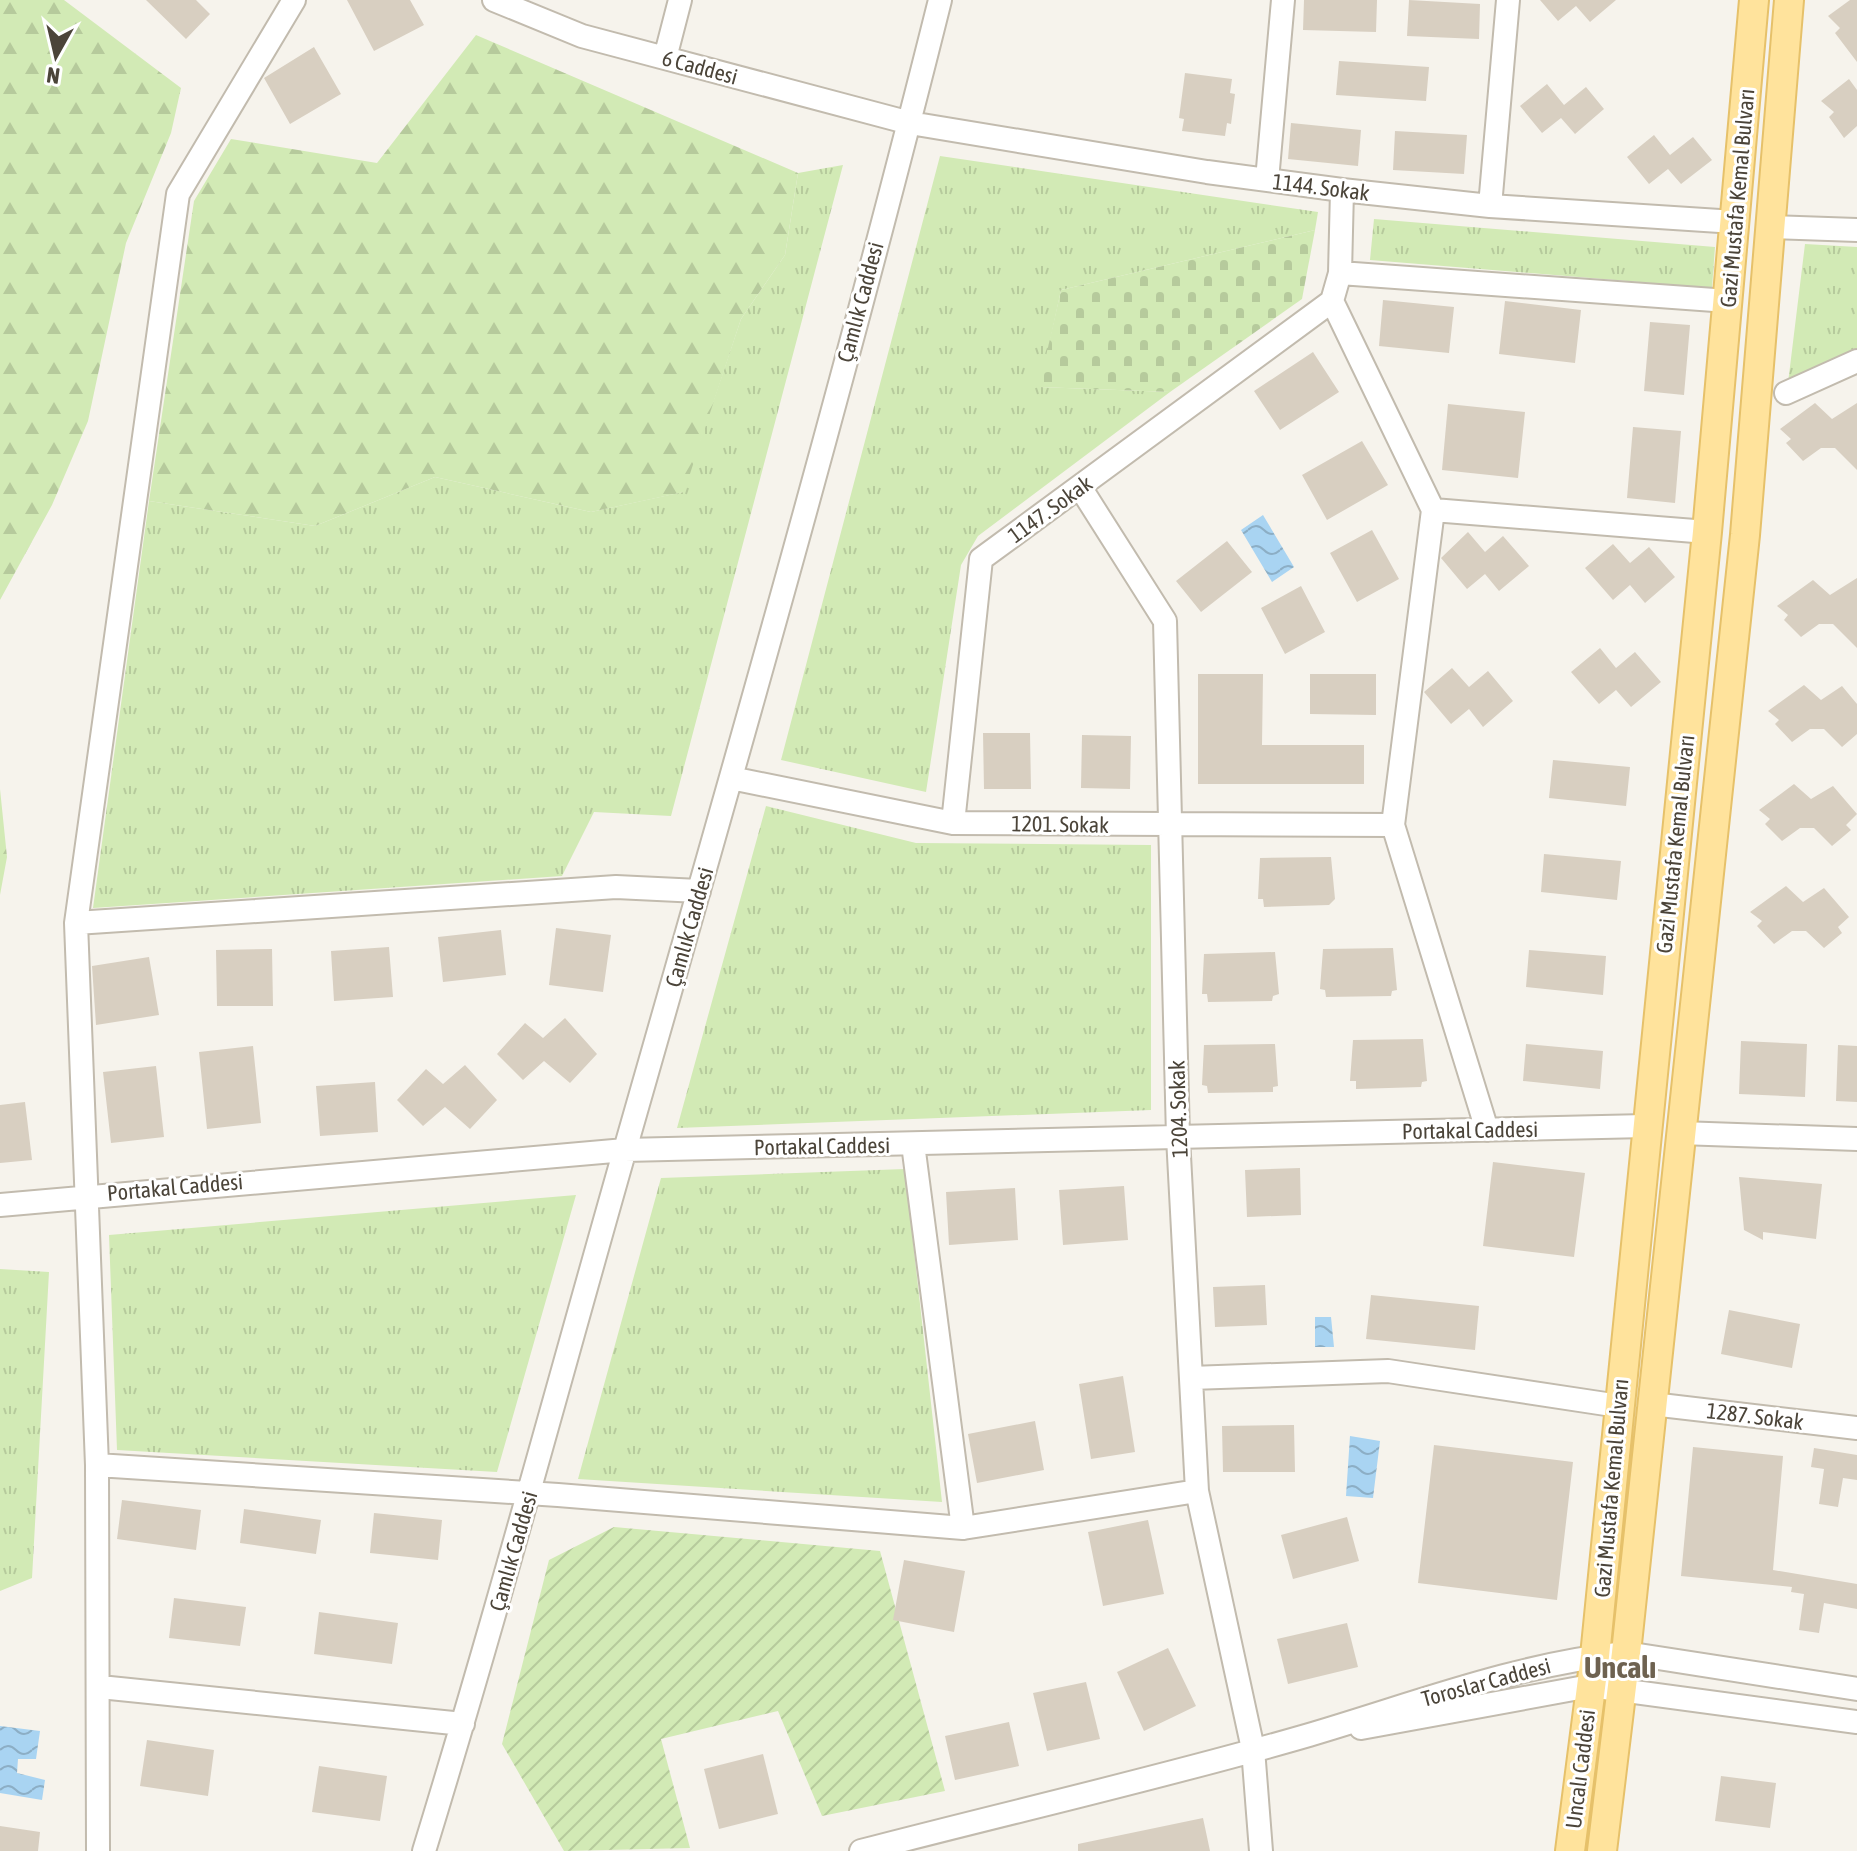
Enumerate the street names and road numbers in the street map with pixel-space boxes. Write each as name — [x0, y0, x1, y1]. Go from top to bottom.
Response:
street label: 6 Caddesi — [659, 44, 741, 90]
street label: Gazi Mustafa Kemal Bulvarı — [1714, 88, 1760, 308]
street label: 1144. Sokak — [1271, 168, 1371, 206]
street label: Çamlık Caddesi — [831, 239, 889, 365]
street label: 1147. Sokak — [1003, 470, 1097, 548]
street label: Gazi Mustafa Kemal Bulvarı — [1651, 734, 1699, 954]
street label: 1201. Sokak — [1011, 810, 1109, 838]
street label: Çamlık Caddesi — [660, 864, 718, 990]
street label: 1204. Sokak — [1163, 1060, 1193, 1158]
street label: Portakal Caddesi — [1402, 1116, 1538, 1144]
street label: Portakal Caddesi — [754, 1132, 890, 1160]
street label: Portakal Caddesi — [106, 1168, 244, 1206]
street label: Gazi Mustafa Kemal Bulvarı — [1588, 1378, 1634, 1598]
street label: 1287. Sokak — [1705, 1397, 1805, 1435]
street label: Çamlık Caddesi — [484, 1488, 542, 1614]
street label: Toroslar Caddesi — [1419, 1652, 1553, 1712]
street label: Uncalı Caddesi — [1560, 1708, 1600, 1830]

